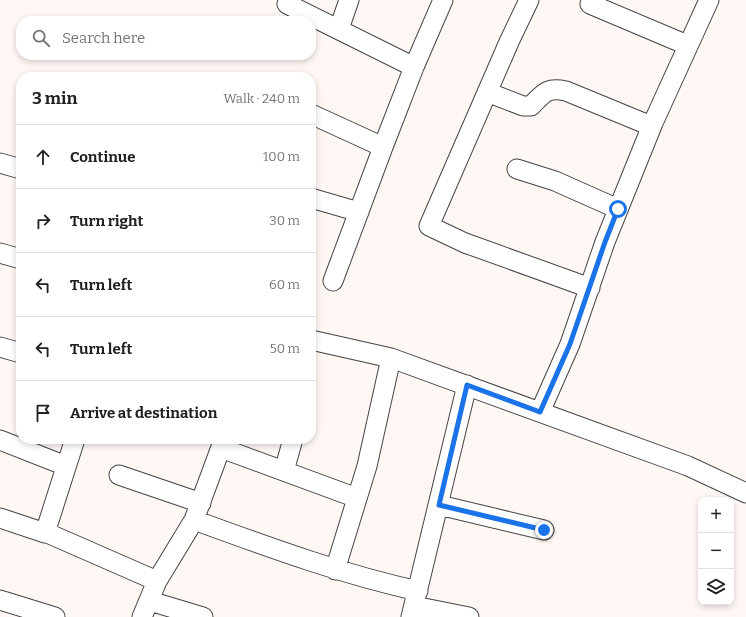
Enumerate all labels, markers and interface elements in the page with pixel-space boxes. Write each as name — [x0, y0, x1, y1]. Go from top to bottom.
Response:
search box — [16, 16, 316, 60]
icon: search — [30, 27, 52, 49]
text: Search here — [62, 29, 145, 47]
text: 3 min — [32, 88, 77, 109]
text: Walk · 240 m — [224, 91, 300, 106]
icon: ahead — [32, 146, 54, 168]
text: Continue — [70, 148, 136, 166]
text: 100 m — [263, 149, 300, 164]
route start — [609, 200, 627, 218]
icon: right — [32, 210, 54, 232]
text: Turn right — [70, 212, 143, 230]
text: 30 m — [269, 213, 300, 228]
icon: left — [32, 274, 54, 296]
text: Turn left — [70, 276, 132, 294]
text: 60 m — [269, 277, 300, 292]
icon: left — [32, 338, 54, 360]
text: Turn left — [70, 340, 132, 358]
text: 50 m — [270, 341, 300, 356]
icon: arrive — [32, 402, 54, 424]
text: Arrive at destination — [70, 404, 217, 422]
map controls — [698, 497, 734, 605]
button: + — [698, 497, 734, 533]
route end — [535, 521, 553, 539]
button: − — [698, 533, 734, 569]
button: layers — [698, 569, 734, 605]

